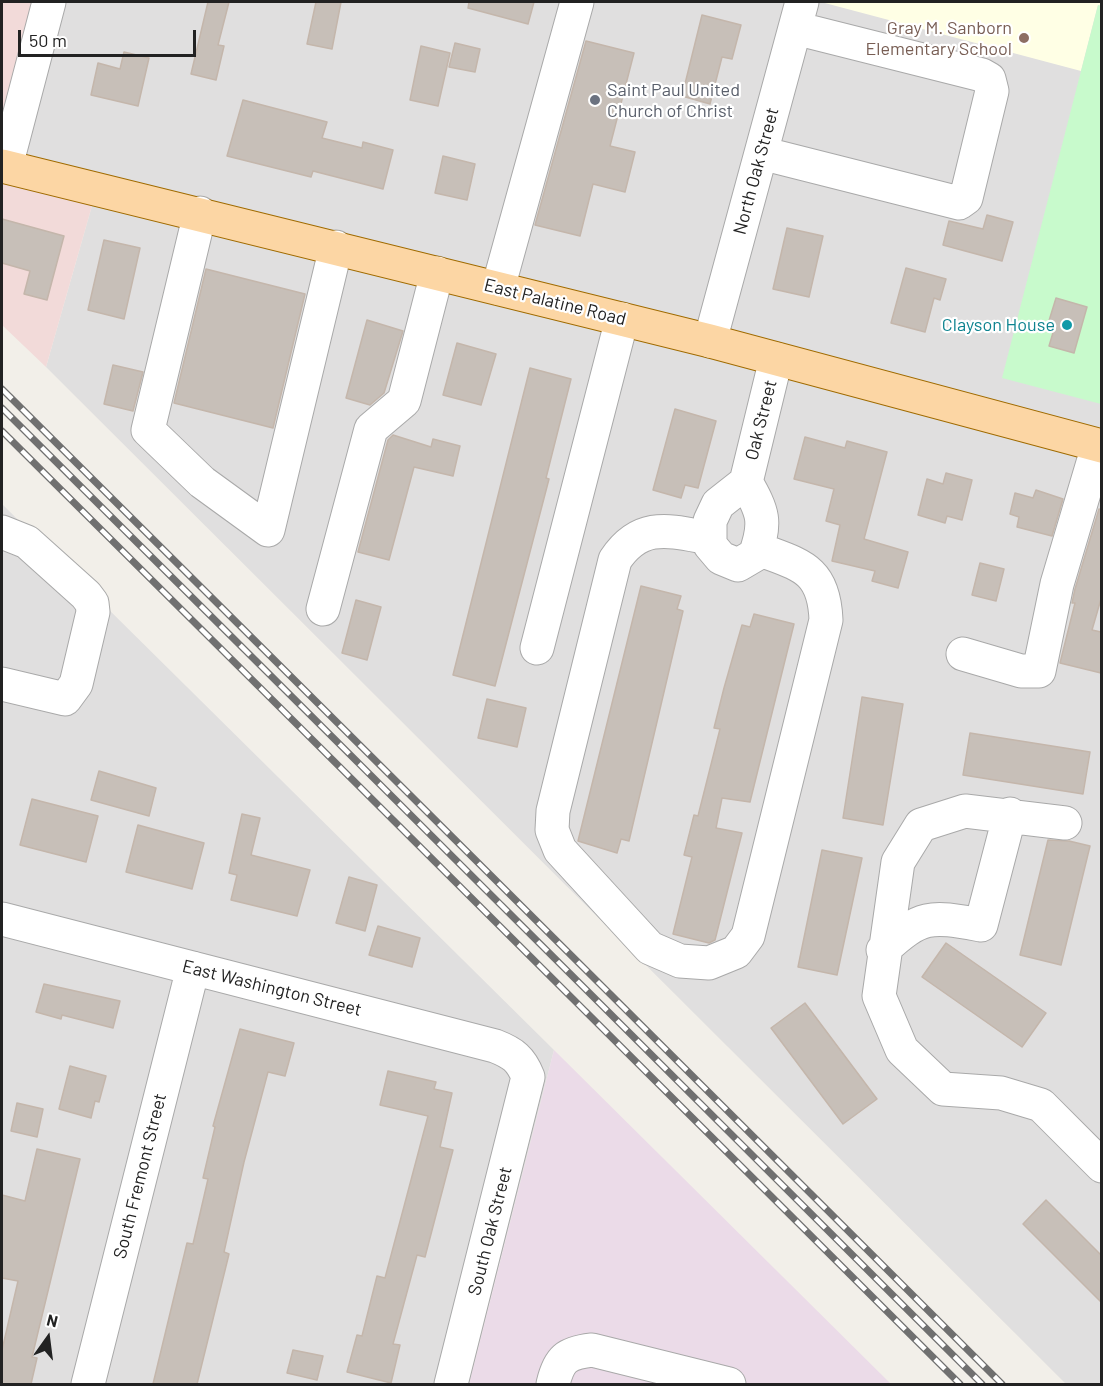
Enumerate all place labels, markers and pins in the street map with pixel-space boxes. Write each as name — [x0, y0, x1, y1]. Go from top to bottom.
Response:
place label: Gray M. Sanborn Elementary School — [865, 17, 1012, 60]
marker: Gray M. Sanborn Elementary School — [1017, 31, 1031, 45]
place label: Saint Paul United Church of Christ — [607, 79, 740, 122]
marker: Saint Paul United Church of Christ — [588, 93, 602, 107]
place label: Clayson House — [942, 314, 1055, 336]
marker: Clayson House — [1060, 318, 1074, 332]

